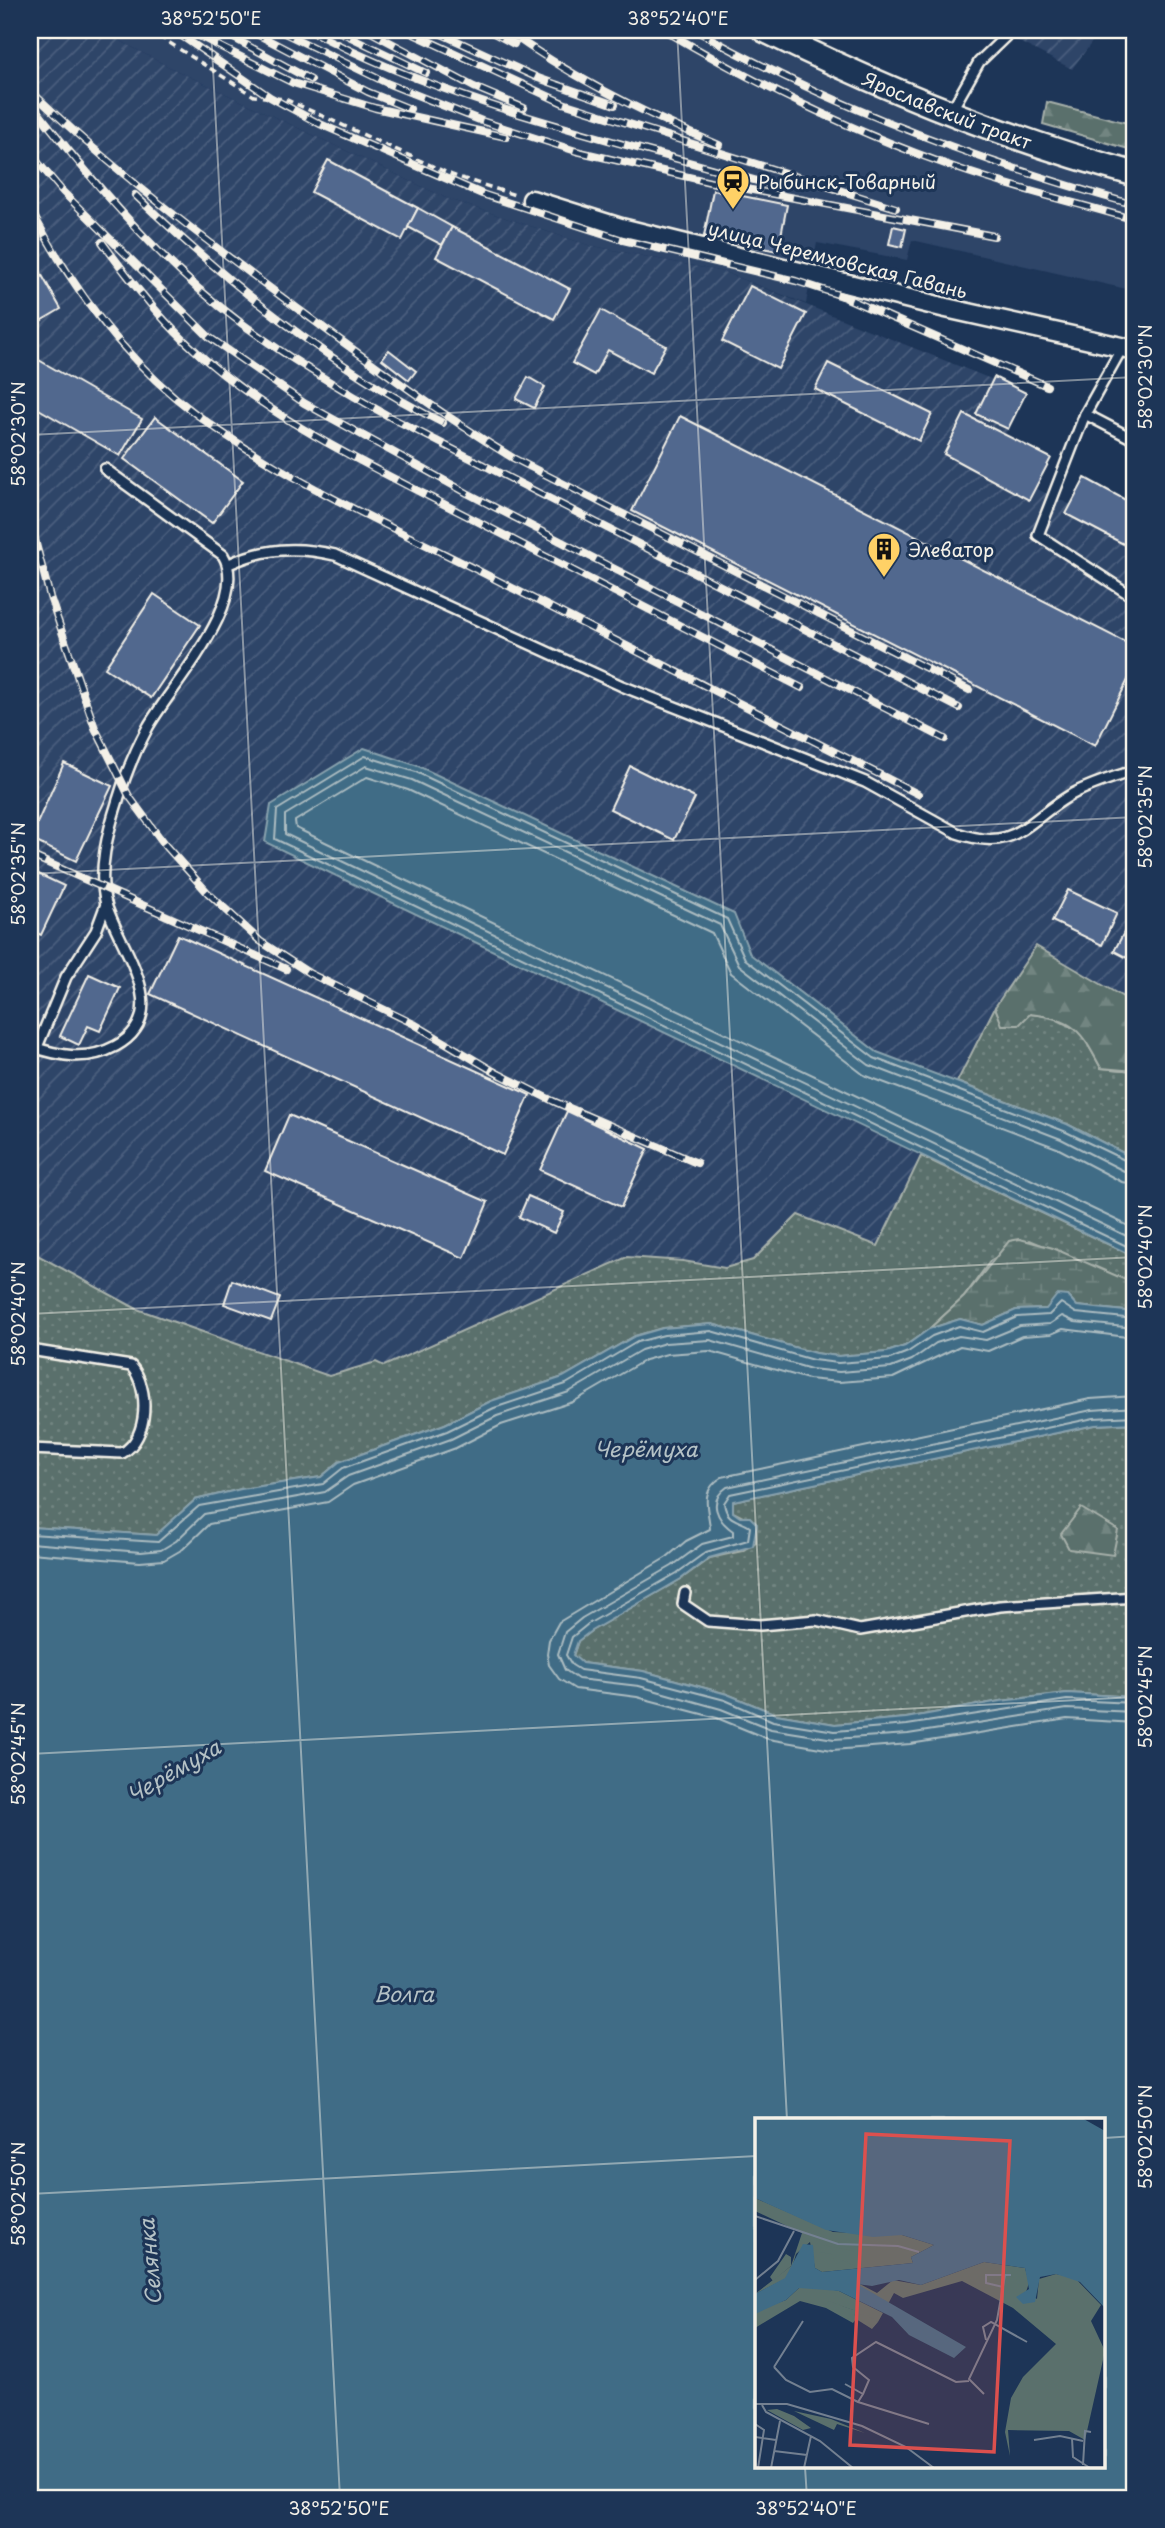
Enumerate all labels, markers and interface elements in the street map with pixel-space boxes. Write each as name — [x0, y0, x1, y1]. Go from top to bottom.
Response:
text: 38°52'50"E — [160, 4, 262, 31]
text: 38°52'40"E — [627, 4, 729, 31]
street label: Ярославский тракт — [857, 63, 1036, 156]
station icon: Рыбинск-Товарный — [714, 162, 752, 211]
place label: Рыбинск-Товарный — [758, 167, 936, 195]
street label: улица Черемховская Гавань — [706, 213, 971, 305]
text: 58°02'30"N — [1131, 324, 1158, 430]
text: 58°02'30"N — [4, 381, 31, 487]
building icon: Элеватор — [865, 530, 903, 579]
place label: Элеватор — [908, 535, 994, 563]
text: 58°02'35"N — [1131, 765, 1158, 869]
text: 58°02'35"N — [4, 822, 31, 926]
text: 58°02'40"N — [1131, 1204, 1158, 1310]
text: 58°02'40"N — [4, 1261, 31, 1367]
water label: Черёмуха — [594, 1432, 699, 1464]
text: 58°02'45"N — [1131, 1645, 1158, 1749]
text: 58°02'45"N — [4, 1702, 31, 1806]
water label: Черёмуха — [120, 1730, 227, 1810]
water label: Волга — [374, 1977, 435, 2009]
text: 58°02'50"N — [1131, 2084, 1158, 2190]
inset map — [755, 2118, 1106, 2468]
text: 58°02'50"N — [4, 2141, 31, 2247]
water label: Селянка — [129, 2216, 169, 2307]
text: 38°52'50"E — [288, 2494, 390, 2521]
text: 38°52'40"E — [755, 2494, 857, 2521]

